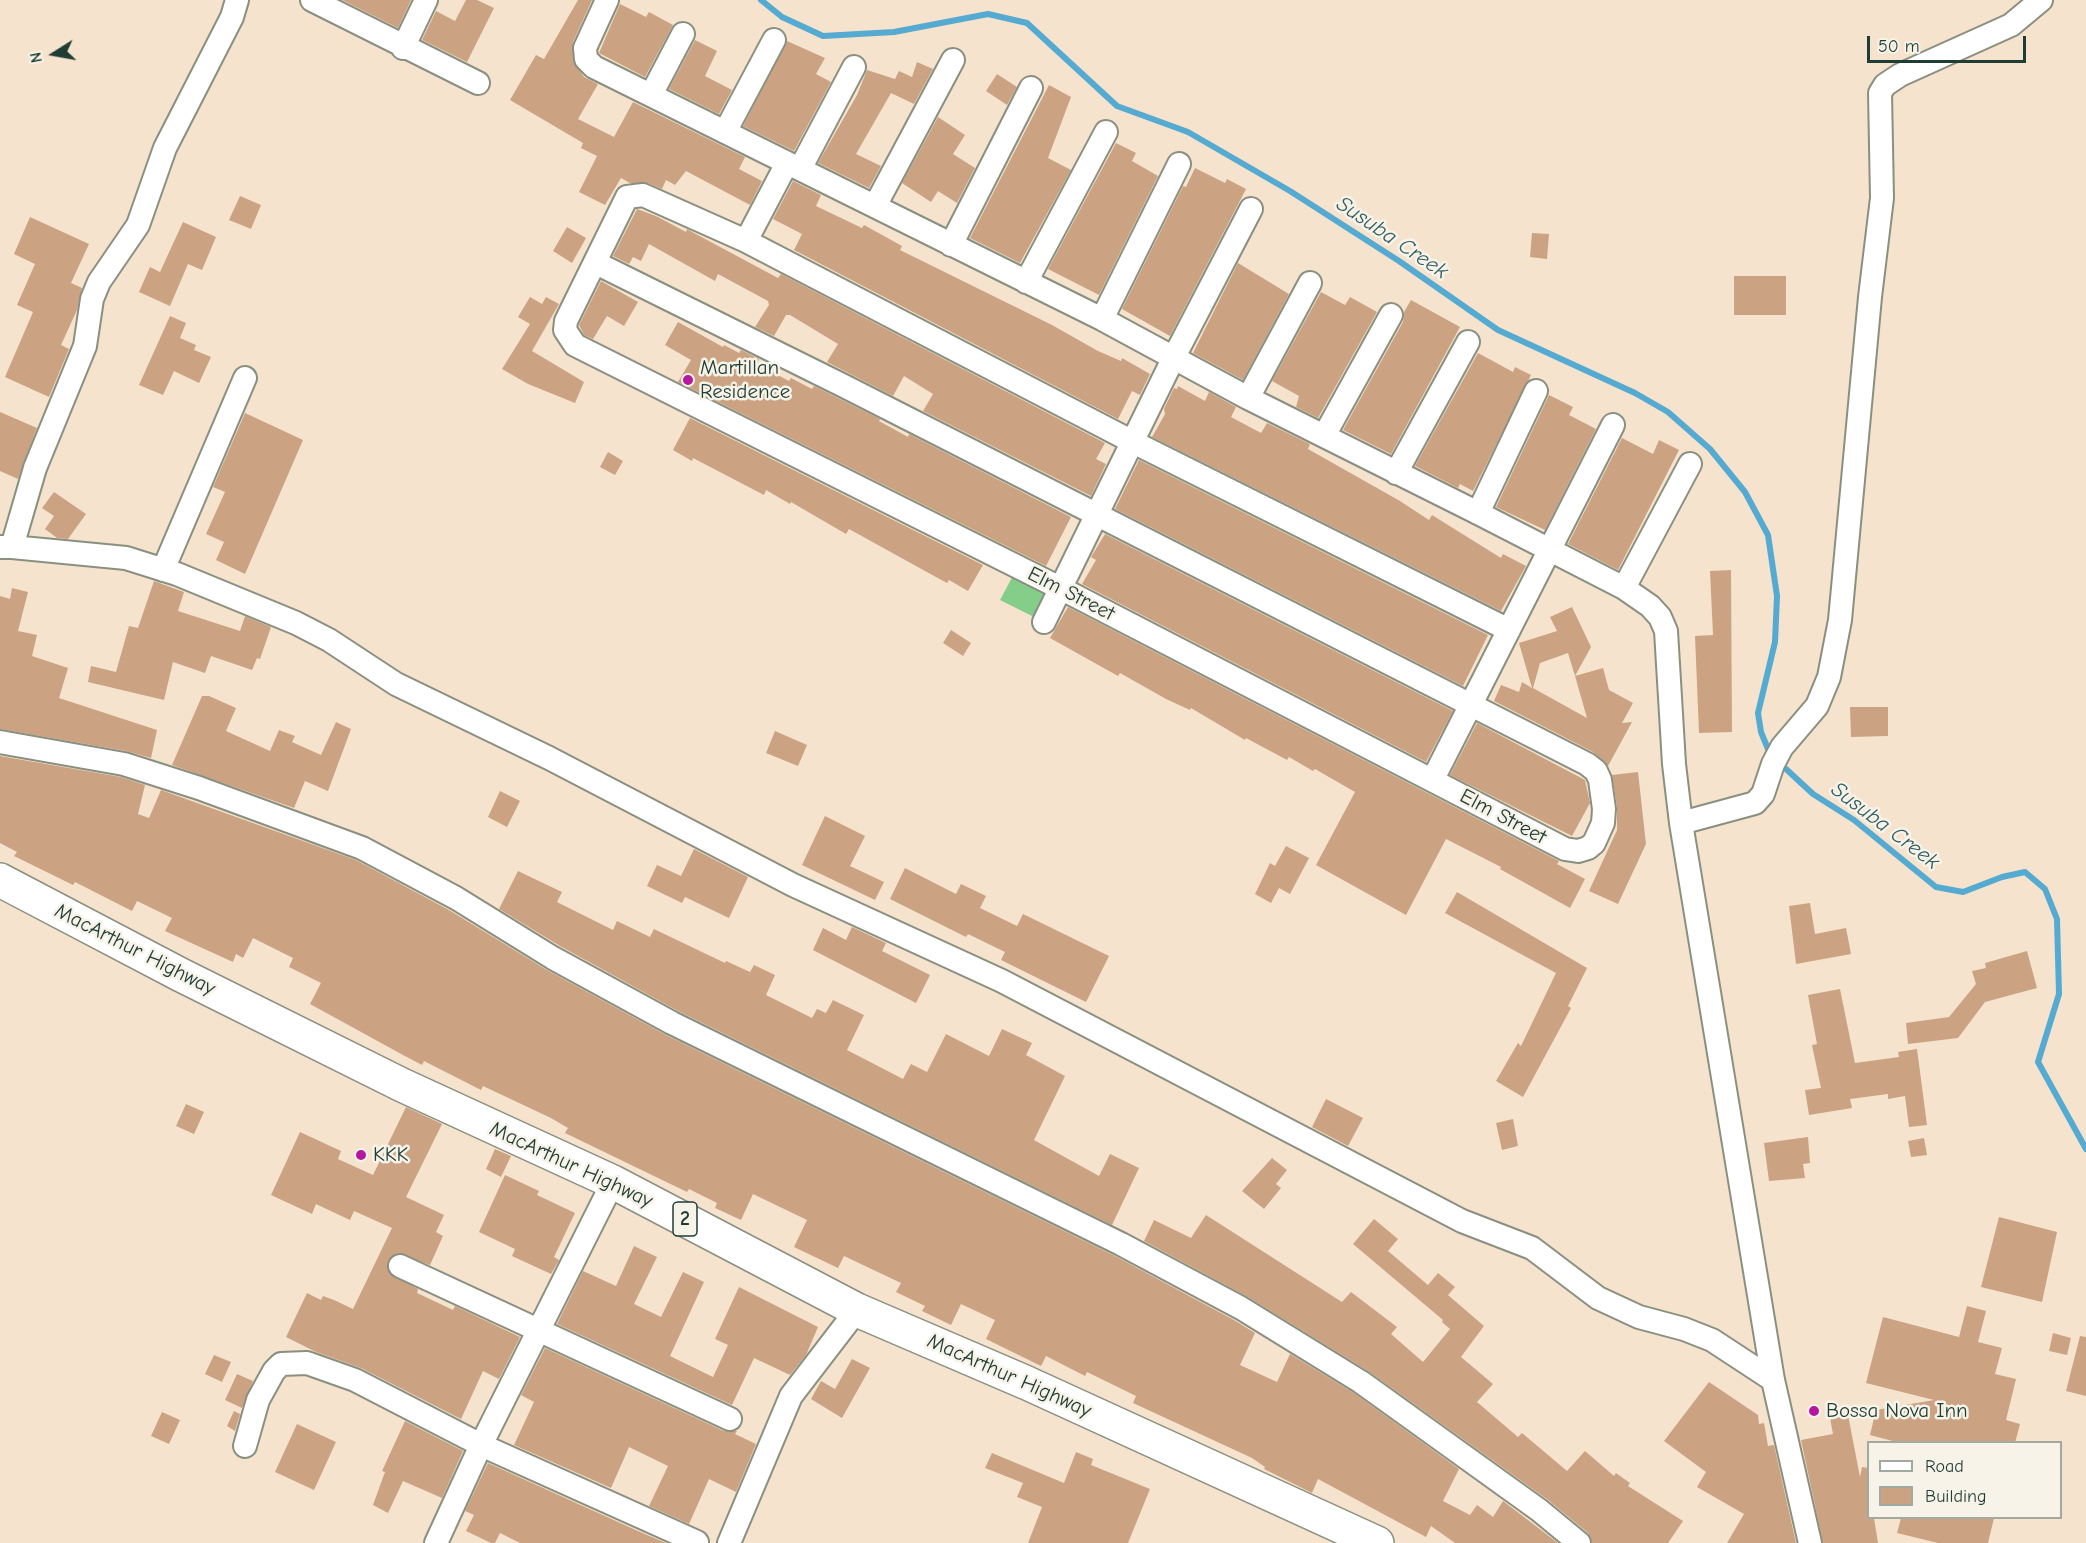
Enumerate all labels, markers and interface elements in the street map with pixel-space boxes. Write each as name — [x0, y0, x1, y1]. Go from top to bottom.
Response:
north arrow — [24, 24, 84, 84]
scale bar — [1870, 24, 2029, 62]
text: 50 m — [1878, 36, 1920, 57]
text: N — [27, 51, 46, 64]
water label: Susuba Creek — [1331, 191, 1453, 285]
place label: Martillan Residence — [700, 355, 790, 405]
marker: Martillan Residence — [681, 373, 695, 387]
street label: Elm Street — [1023, 561, 1119, 627]
water label: Susuba Creek — [1826, 777, 1944, 875]
street label: Elm Street — [1455, 784, 1551, 850]
street label: MacArthur Highway — [50, 899, 220, 1001]
street label: MacArthur Highway — [485, 1116, 657, 1214]
place label: KKK — [373, 1142, 408, 1168]
marker: KKK — [354, 1148, 368, 1162]
road number: 2 — [673, 1202, 697, 1236]
street label: MacArthur Highway — [923, 1328, 1095, 1424]
place label: Bossa Nova Inn — [1826, 1398, 1968, 1424]
marker: Bossa Nova Inn — [1807, 1404, 1821, 1418]
legend — [1867, 1441, 2062, 1519]
text: Road — [1925, 1456, 1964, 1477]
text: Building — [1925, 1486, 1987, 1507]

